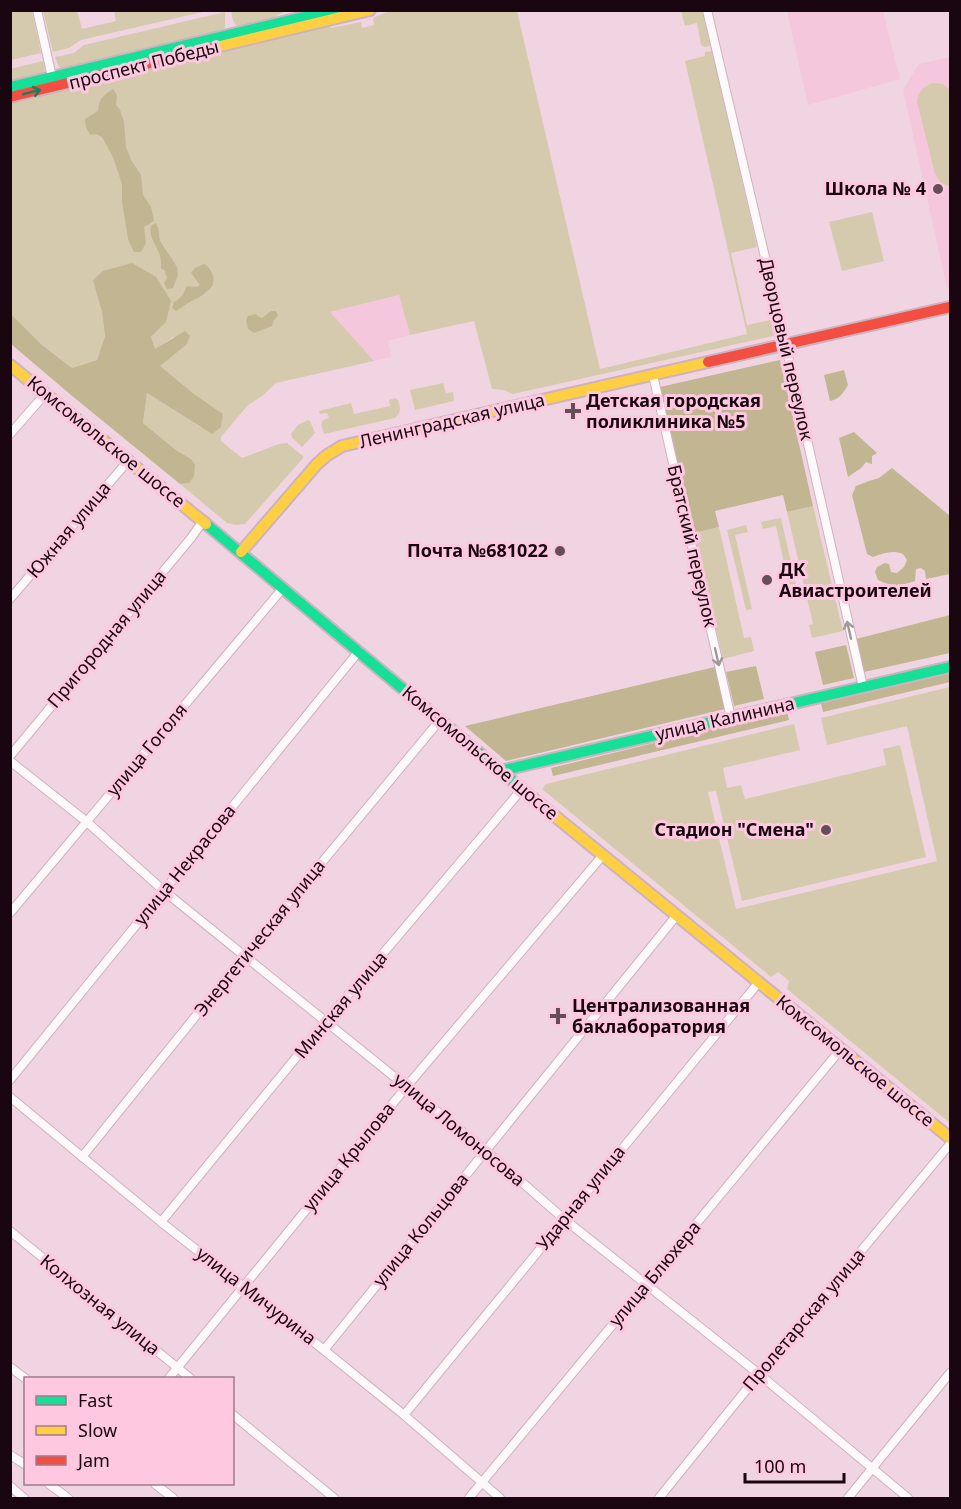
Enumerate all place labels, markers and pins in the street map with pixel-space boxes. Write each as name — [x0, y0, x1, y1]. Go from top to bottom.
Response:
place label: Школа № 4 — [825, 176, 926, 200]
marker: Школа № 4 — [931, 182, 945, 196]
place label: Детская городская поликлиника №5 — [586, 388, 761, 433]
marker: Детская городская поликлиника №5 — [564, 402, 582, 420]
place label: Почта №681022 — [407, 538, 548, 562]
marker: Почта №681022 — [553, 544, 567, 558]
place label: ДК Авиастроителей — [779, 557, 932, 602]
marker: ДК Авиастроителей — [760, 573, 774, 587]
place label: Стадион "Смена" — [655, 817, 814, 841]
marker: Стадион "Смена" — [819, 823, 833, 837]
place label: Централизованная баклаборатория — [572, 993, 750, 1038]
marker: Централизованная баклаборатория — [549, 1007, 567, 1025]

